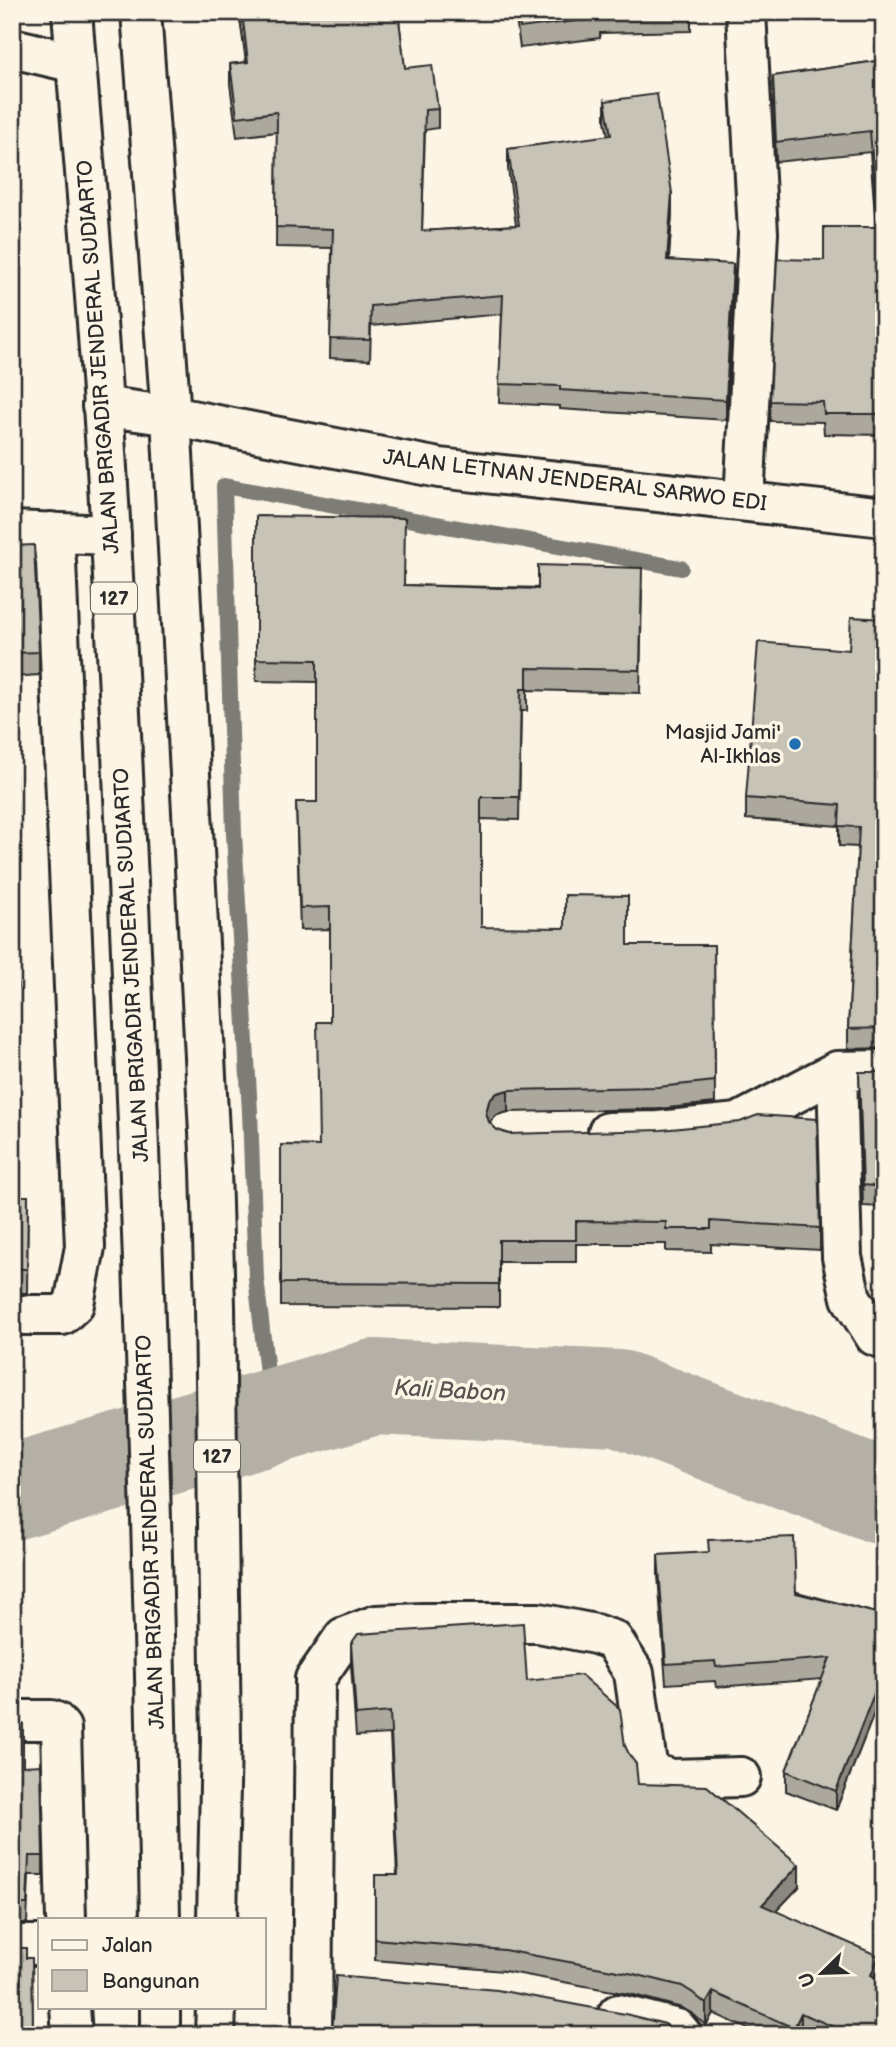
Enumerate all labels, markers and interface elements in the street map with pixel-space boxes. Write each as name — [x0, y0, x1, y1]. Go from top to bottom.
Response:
street label: JALAN BRIGADIR JENDERAL SUDIARTO — [72, 159, 125, 555]
street label: JALAN LETNAN JENDERAL SARWO EDI — [382, 445, 768, 516]
road number: 127 — [91, 582, 137, 614]
place label: Masjid Jami' Al-Ikhlas — [665, 720, 781, 769]
marker: Masjid Jami' Al-Ikhlas — [787, 736, 803, 752]
street label: JALAN BRIGADIR JENDERAL SUDIARTO — [109, 767, 154, 1163]
street label: JALAN BRIGADIR JENDERAL SUDIARTO — [131, 1334, 170, 1730]
water label: Kali Babon — [393, 1374, 507, 1408]
road number: 127 — [194, 1440, 240, 1472]
legend — [38, 1918, 266, 2008]
text: Jalan — [102, 1933, 153, 1958]
north arrow — [788, 1938, 858, 2008]
text: U — [795, 1968, 821, 1990]
text: Bangunan — [102, 1969, 200, 1994]

